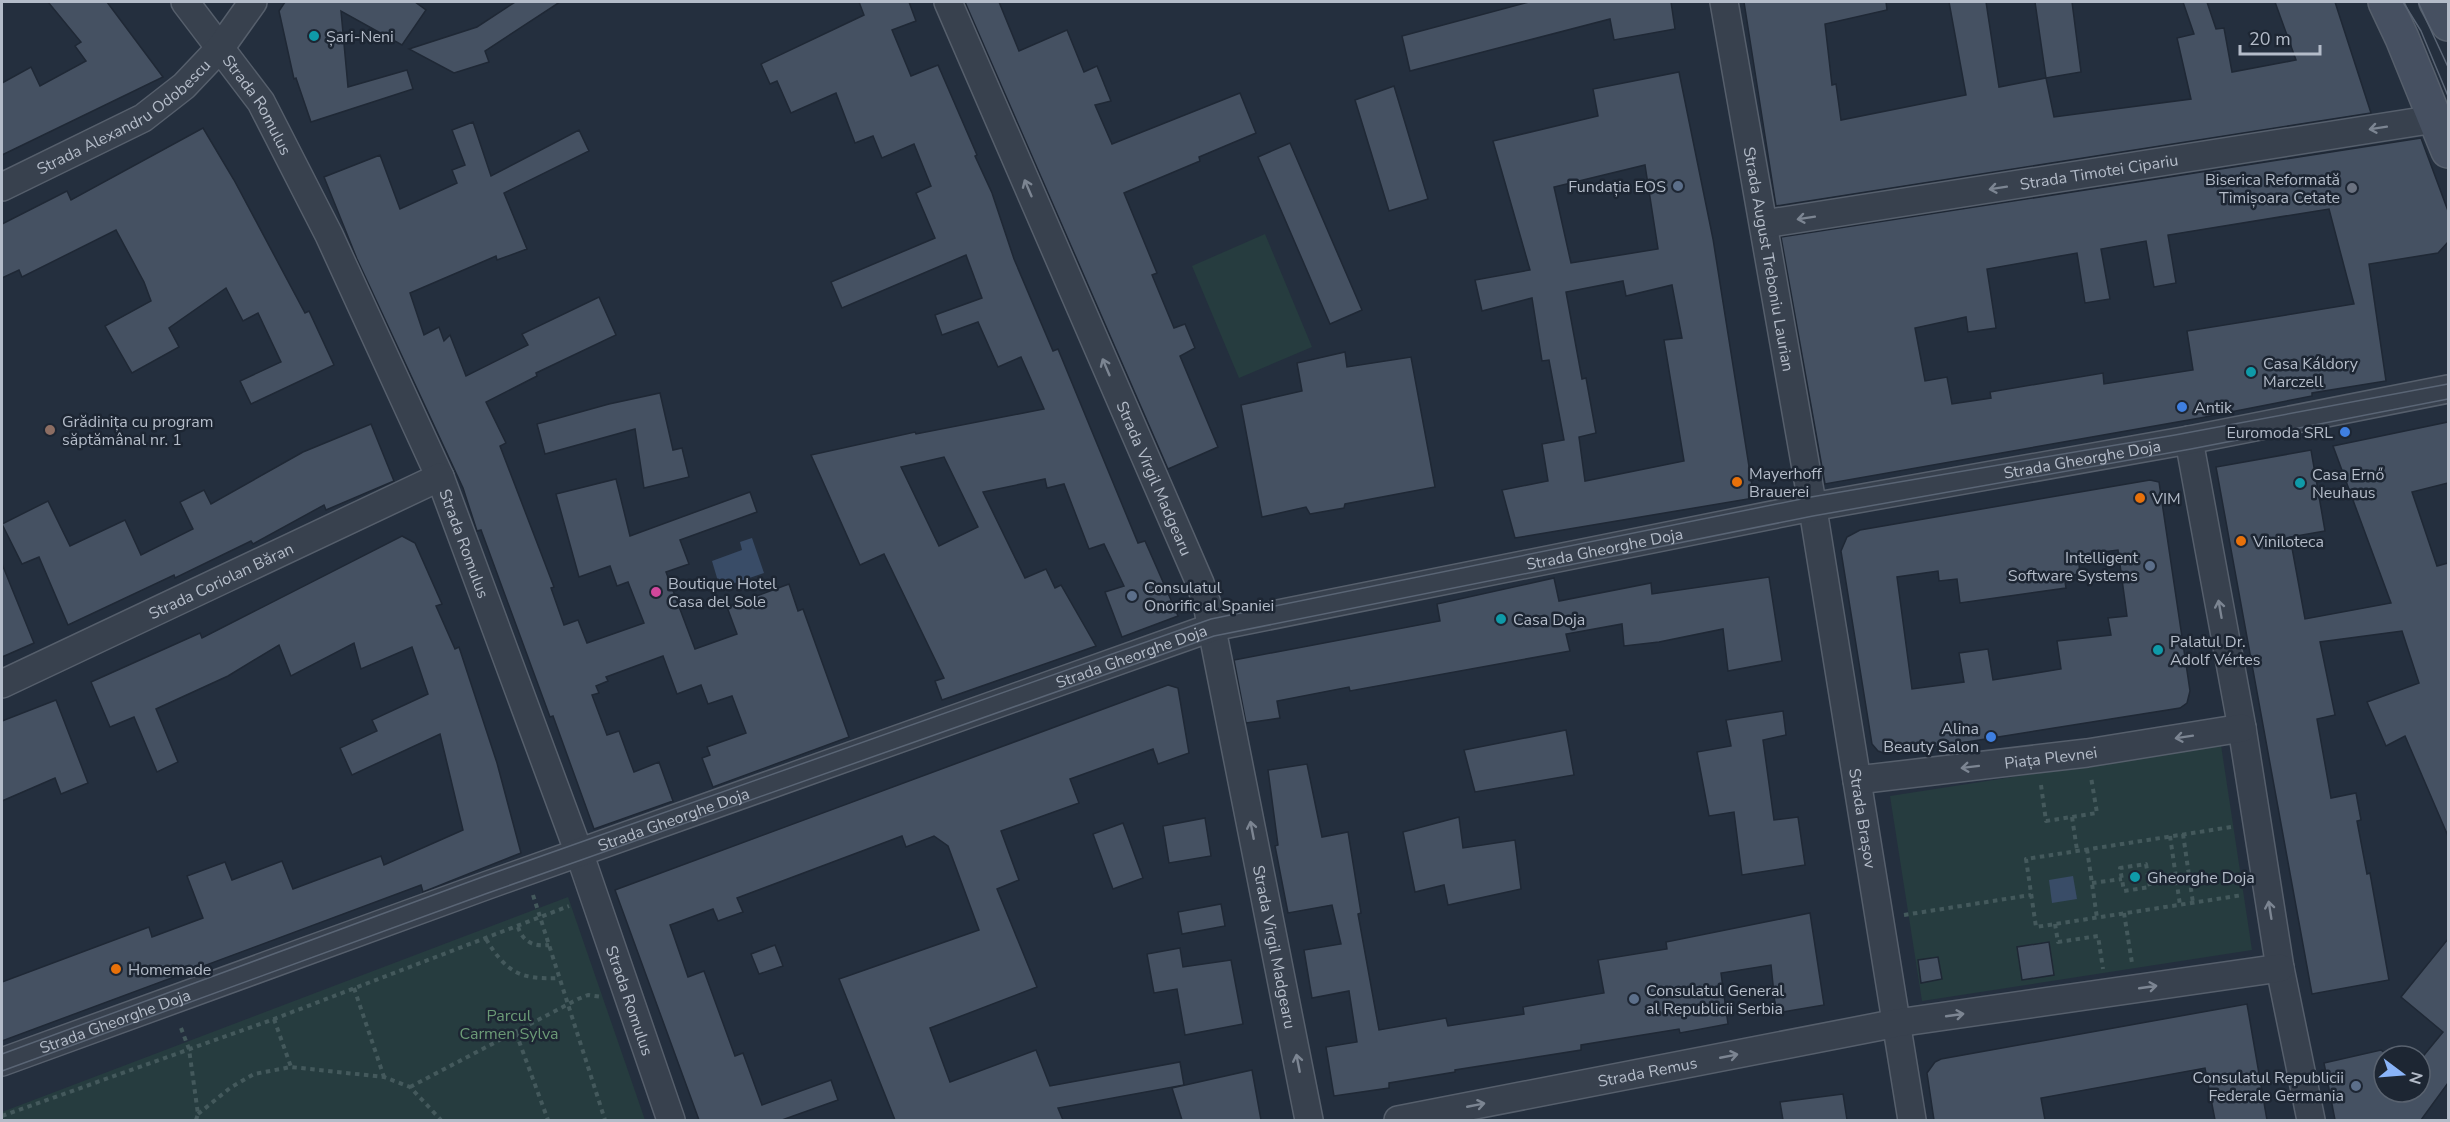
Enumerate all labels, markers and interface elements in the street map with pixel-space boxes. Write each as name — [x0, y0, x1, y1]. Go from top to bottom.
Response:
scale bar — [2240, 18, 2320, 56]
place label: Șari-Neni — [326, 26, 394, 48]
text: 20 m — [2249, 27, 2291, 51]
marker: Șari-Neni — [307, 29, 321, 43]
street label: Strada Romulus — [217, 50, 296, 159]
street label: Strada Alexandru Odobescu — [33, 55, 216, 180]
one-way arrow — [2368, 123, 2388, 134]
street label: Strada August Treboniu Laurian — [1738, 145, 1799, 373]
street label: Strada Timotei Cipariu — [2018, 149, 2180, 196]
place label: Biserica Reformată Timișoara Cetate — [2205, 169, 2340, 209]
place label: Fundația EOS — [1568, 176, 1666, 198]
one-way arrow — [1022, 179, 1034, 197]
marker: Fundația EOS — [1671, 179, 1685, 193]
marker: Biserica Reformată Timișoara Cetate — [2345, 181, 2359, 195]
one-way arrow — [1989, 182, 2009, 193]
one-way arrow — [1796, 212, 1816, 223]
place label: Casa Káldory Marczell — [2263, 353, 2359, 393]
one-way arrow — [1100, 358, 1111, 376]
marker: Casa Káldory Marczell — [2244, 365, 2258, 379]
place label: Antik — [2194, 397, 2233, 419]
street label: Strada Virgil Madgearu — [1110, 398, 1197, 559]
marker: Antik — [2175, 400, 2189, 414]
place label: Grădinița cu program săptămânal nr. 1 — [62, 411, 213, 451]
place label: Euromoda SRL — [2226, 422, 2333, 444]
marker: Grădinița cu program săptămânal nr. 1 — [43, 423, 57, 437]
marker: Euromoda SRL — [2338, 425, 2352, 439]
street label: Strada Gheorghe Doja — [2002, 435, 2163, 485]
place label: Mayerhoff Brauerei — [1749, 463, 1822, 503]
place label: Casa Ernő Neuhaus — [2312, 464, 2384, 504]
marker: Mayerhoff Brauerei — [1730, 475, 1744, 489]
marker: Casa Ernő Neuhaus — [2293, 476, 2307, 490]
street label: Strada Romulus — [433, 486, 494, 602]
place label: VIM — [2151, 488, 2181, 510]
marker: VIM — [2133, 491, 2147, 505]
street label: Strada Gheorghe Doja — [1524, 523, 1685, 576]
place label: Viniloteca — [2252, 531, 2324, 553]
marker: Viniloteca — [2234, 534, 2248, 548]
street label: Strada Coriolan Băran — [145, 538, 297, 625]
place label: Intelligent Software Systems — [2008, 547, 2138, 587]
marker: Intelligent Software Systems — [2143, 559, 2157, 573]
place label: Boutique Hotel Casa del Sole — [668, 573, 777, 613]
place label: Consulatul Onorific al Spaniei — [1144, 577, 1274, 617]
marker: Boutique Hotel Casa del Sole — [649, 585, 663, 599]
marker: Consulatul Onorific al Spaniei — [1125, 589, 1139, 603]
one-way arrow — [2214, 599, 2225, 619]
place label: Casa Doja — [1513, 609, 1585, 631]
marker: Casa Doja — [1494, 612, 1508, 626]
street label: Strada Gheorghe Doja — [1053, 620, 1210, 694]
place label: Palatul Dr. Adolf Vértes — [2170, 631, 2260, 671]
marker: Palatul Dr. Adolf Vértes — [2151, 643, 2165, 657]
place label: Alina Beauty Salon — [1883, 718, 1979, 758]
marker: Alina Beauty Salon — [1984, 730, 1998, 744]
one-way arrow — [2175, 732, 2195, 743]
street label: Piața Plevnei — [2003, 742, 2099, 775]
one-way arrow — [1961, 761, 1981, 772]
street label: Strada Brașov — [1843, 767, 1881, 871]
street label: Strada Gheorghe Doja — [595, 783, 753, 857]
one-way arrow — [1246, 821, 1257, 841]
street label: Strada Virgil Madgearu — [1247, 863, 1301, 1031]
place label: Gheorghe Doja — [2147, 867, 2255, 889]
marker: Gheorghe Doja — [2128, 870, 2142, 884]
one-way arrow — [2265, 900, 2276, 920]
street label: Strada Romulus — [600, 943, 658, 1059]
place label: Homemade — [128, 959, 211, 981]
marker: Homemade — [109, 962, 123, 976]
place label: Consulatul General al Republicii Serbia — [1646, 980, 1784, 1020]
one-way arrow — [2137, 981, 2157, 992]
street label: Strada Gheorghe Doja — [36, 984, 194, 1059]
marker: Consulatul General al Republicii Serbia — [1627, 992, 1641, 1006]
park label: Parcul Carmen Sylva — [459, 1005, 559, 1045]
one-way arrow — [1944, 1009, 1964, 1020]
north arrow — [2372, 1044, 2432, 1104]
one-way arrow — [1719, 1050, 1738, 1061]
street label: Strada Remus — [1596, 1052, 1699, 1093]
one-way arrow — [1292, 1054, 1303, 1073]
place label: Consulatul Republicii Federale Germania — [2193, 1067, 2344, 1107]
text: N — [2403, 1069, 2428, 1087]
marker: Consulatul Republicii Federale Germania — [2349, 1079, 2363, 1093]
one-way arrow — [1466, 1099, 1485, 1110]

